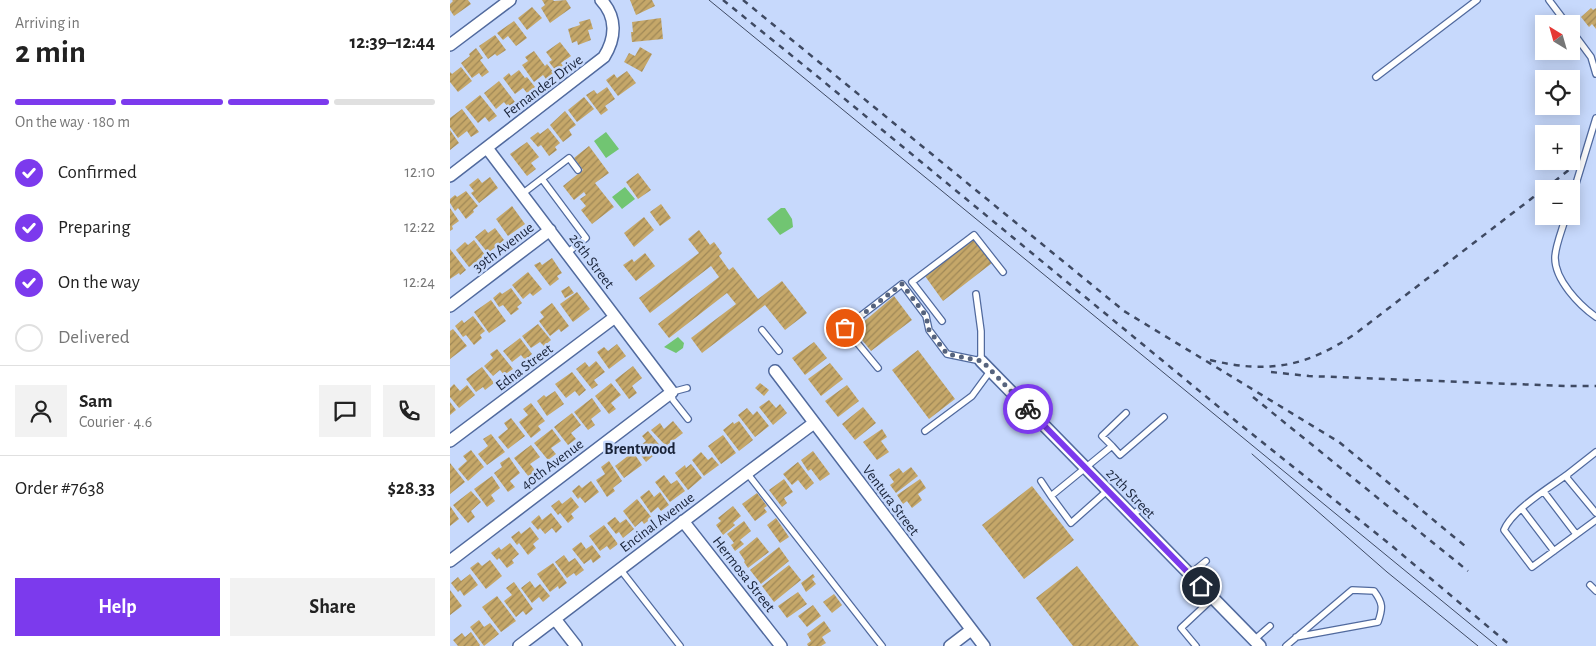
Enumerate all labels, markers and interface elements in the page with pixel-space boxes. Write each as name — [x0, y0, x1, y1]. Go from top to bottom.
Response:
text: Arriving in — [15, 15, 80, 31]
north arrow — [1535, 15, 1580, 60]
map controls — [1535, 15, 1580, 225]
text: 12:39–12:44 — [349, 33, 435, 52]
text: 2 min — [15, 36, 86, 68]
street label: Fernandez Drive — [501, 52, 586, 121]
button: locate — [1535, 70, 1580, 115]
text: On the way · 180 m — [15, 114, 130, 130]
button: + — [1535, 125, 1580, 170]
icon: check — [15, 159, 43, 187]
text: Confirmed — [58, 163, 137, 182]
text: 12:10 — [405, 164, 435, 180]
button: − — [1535, 180, 1580, 225]
icon: check — [15, 214, 43, 242]
text: Preparing — [58, 218, 131, 237]
text: 12:22 — [404, 219, 435, 235]
street label: 39th Avenue — [470, 220, 537, 275]
street label: 26th Street — [566, 231, 617, 292]
icon: check — [15, 269, 43, 297]
text: On the way — [58, 273, 140, 292]
text: 12:24 — [404, 274, 435, 290]
pin — [824, 307, 866, 349]
icon: bag — [831, 314, 859, 342]
text: Delivered — [58, 328, 130, 347]
street label: Edna Street — [493, 341, 556, 394]
courier — [1003, 384, 1053, 434]
button: person — [15, 385, 67, 437]
button: chat — [319, 385, 371, 437]
button: phone — [383, 385, 435, 437]
text: Sam — [79, 392, 113, 411]
icon: bike — [1014, 395, 1042, 423]
text: Courier · 4.6 — [79, 414, 152, 430]
street label: 40th Avenue — [518, 436, 586, 493]
district label: Brentwood — [604, 441, 676, 457]
street label: Ventura Street — [859, 462, 922, 539]
street label: 27th Street — [1103, 465, 1158, 522]
text: Order #7638 — [15, 479, 105, 498]
text: $28.33 — [387, 479, 435, 498]
street label: Encinal Avenue — [617, 490, 697, 555]
street label: Hermosa Street — [710, 534, 778, 615]
pin — [1180, 565, 1222, 607]
icon: home — [1187, 572, 1215, 600]
button: Help — [15, 578, 220, 636]
button: Share — [230, 578, 435, 636]

